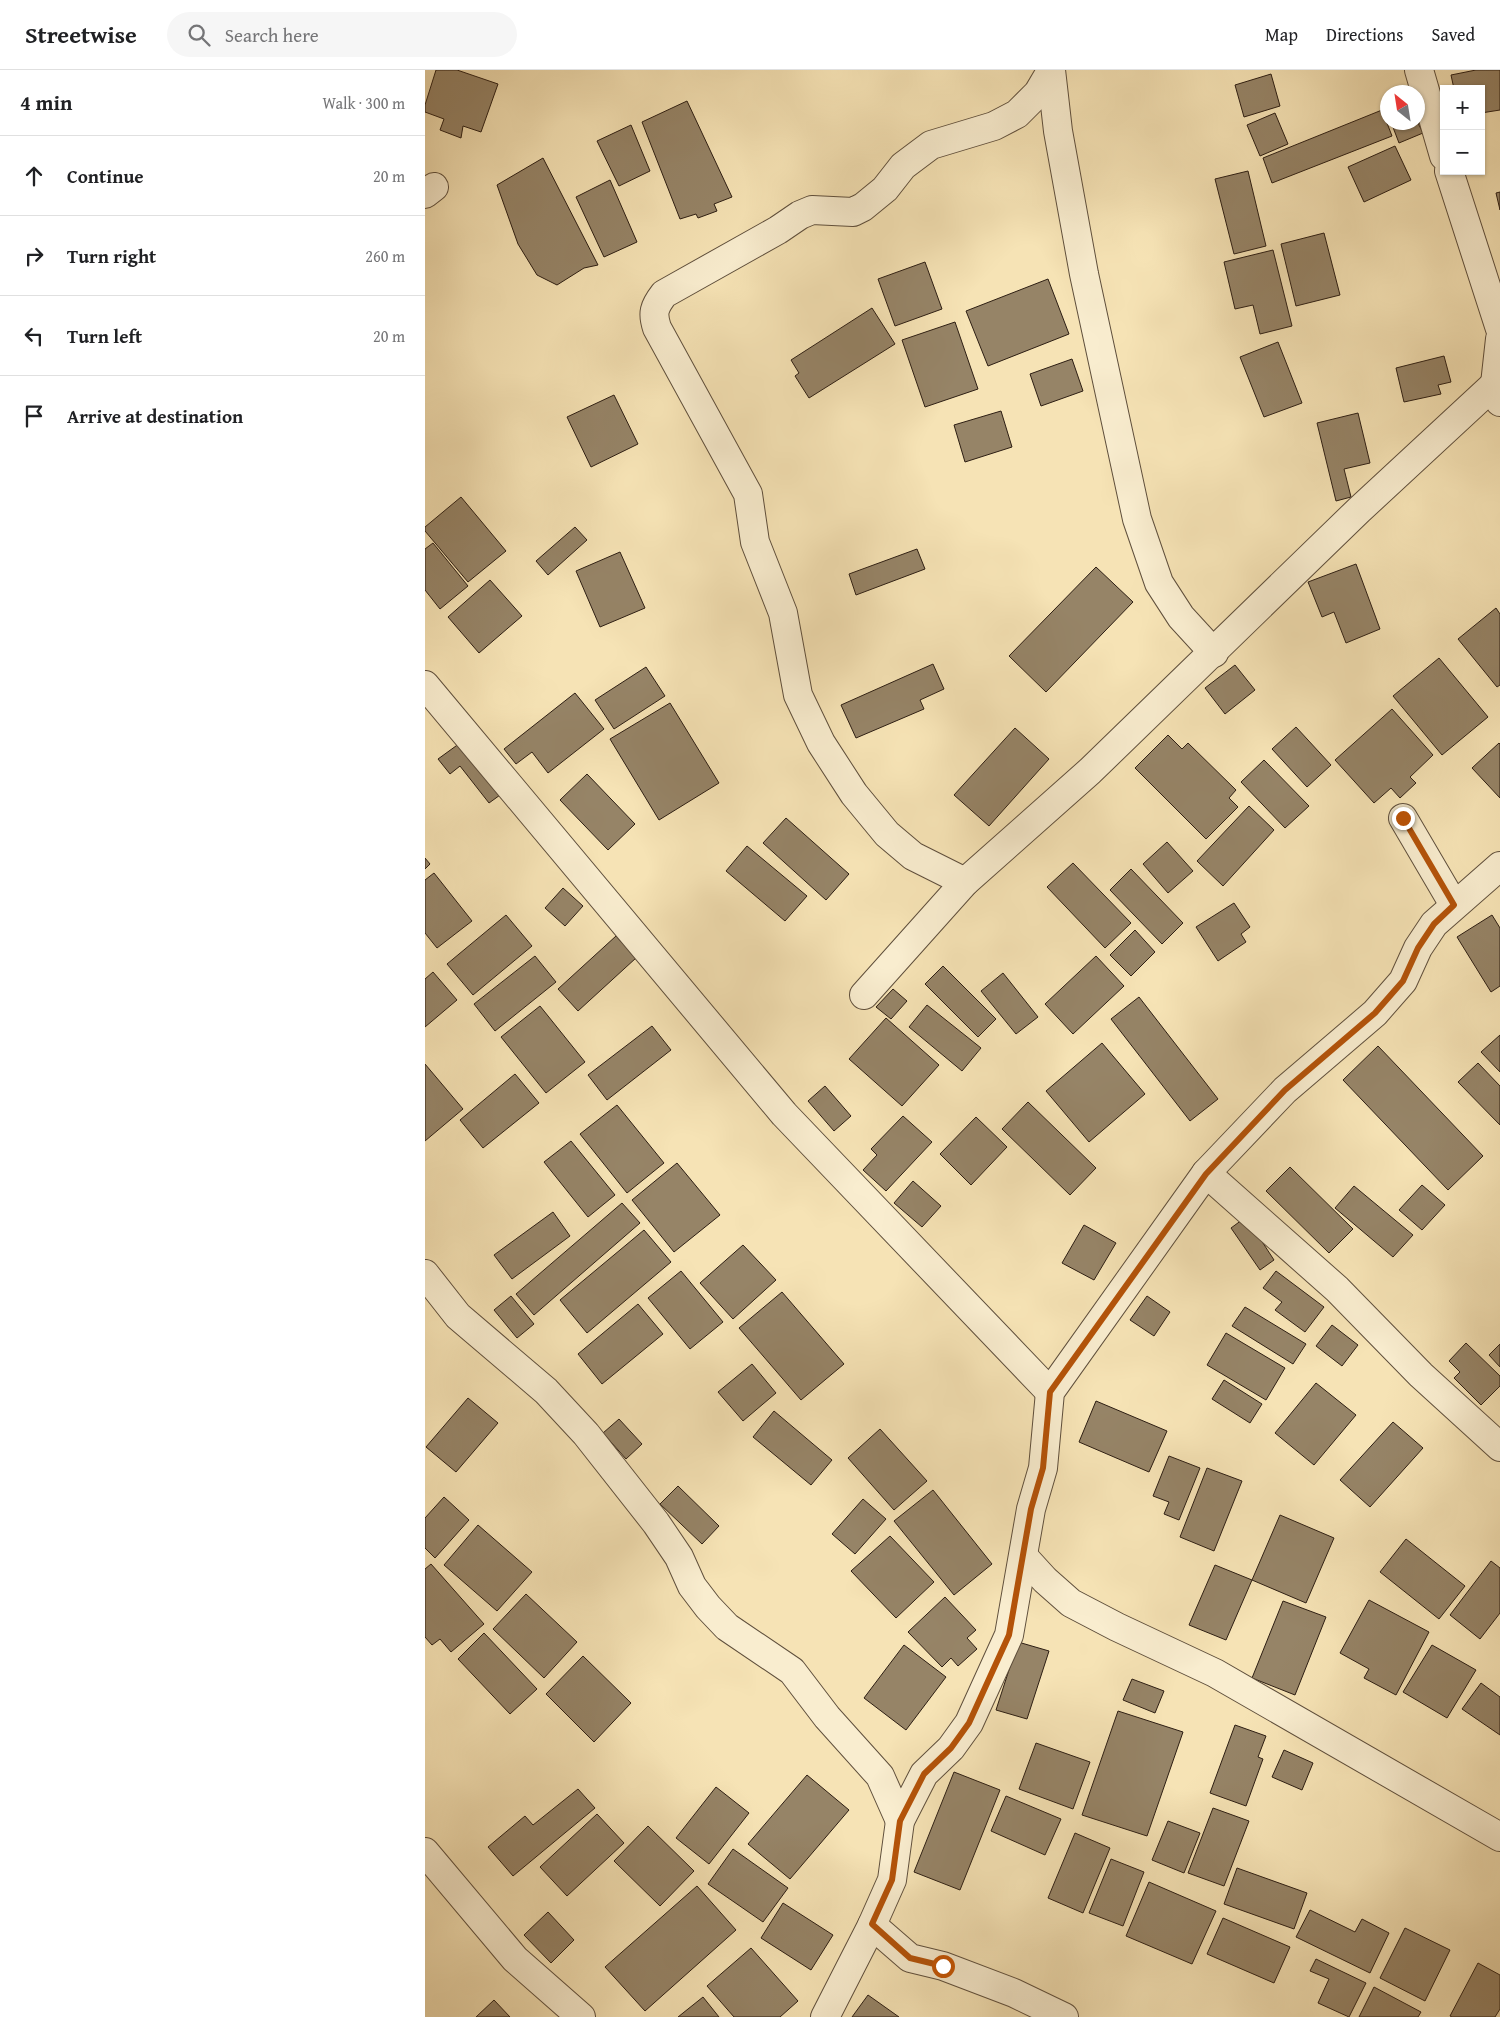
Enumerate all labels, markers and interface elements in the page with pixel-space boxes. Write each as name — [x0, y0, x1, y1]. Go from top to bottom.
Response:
search box — [167, 12, 517, 57]
text: Streetwise — [25, 17, 137, 52]
icon: search — [185, 21, 213, 49]
text: Search here — [225, 21, 319, 49]
text: Map — [1265, 21, 1298, 48]
text: Directions — [1326, 21, 1403, 48]
text: Saved — [1431, 21, 1475, 48]
north arrow — [1380, 85, 1425, 130]
map controls — [1440, 85, 1485, 175]
button: + — [1440, 85, 1485, 130]
text: 4 min — [20, 87, 72, 118]
text: Walk · 300 m — [322, 91, 405, 115]
button: − — [1440, 130, 1485, 175]
icon: ahead — [20, 162, 48, 190]
text: Continue — [67, 162, 144, 190]
text: 20 m — [373, 164, 405, 188]
icon: right — [20, 242, 48, 270]
text: Turn right — [67, 242, 156, 270]
text: 260 m — [365, 244, 405, 268]
icon: left — [20, 322, 48, 350]
text: Turn left — [67, 322, 142, 350]
text: 20 m — [373, 324, 405, 348]
icon: arrive — [20, 402, 48, 430]
text: Arrive at destination — [67, 402, 243, 430]
route end — [1392, 807, 1415, 830]
route start — [932, 1955, 955, 1978]

